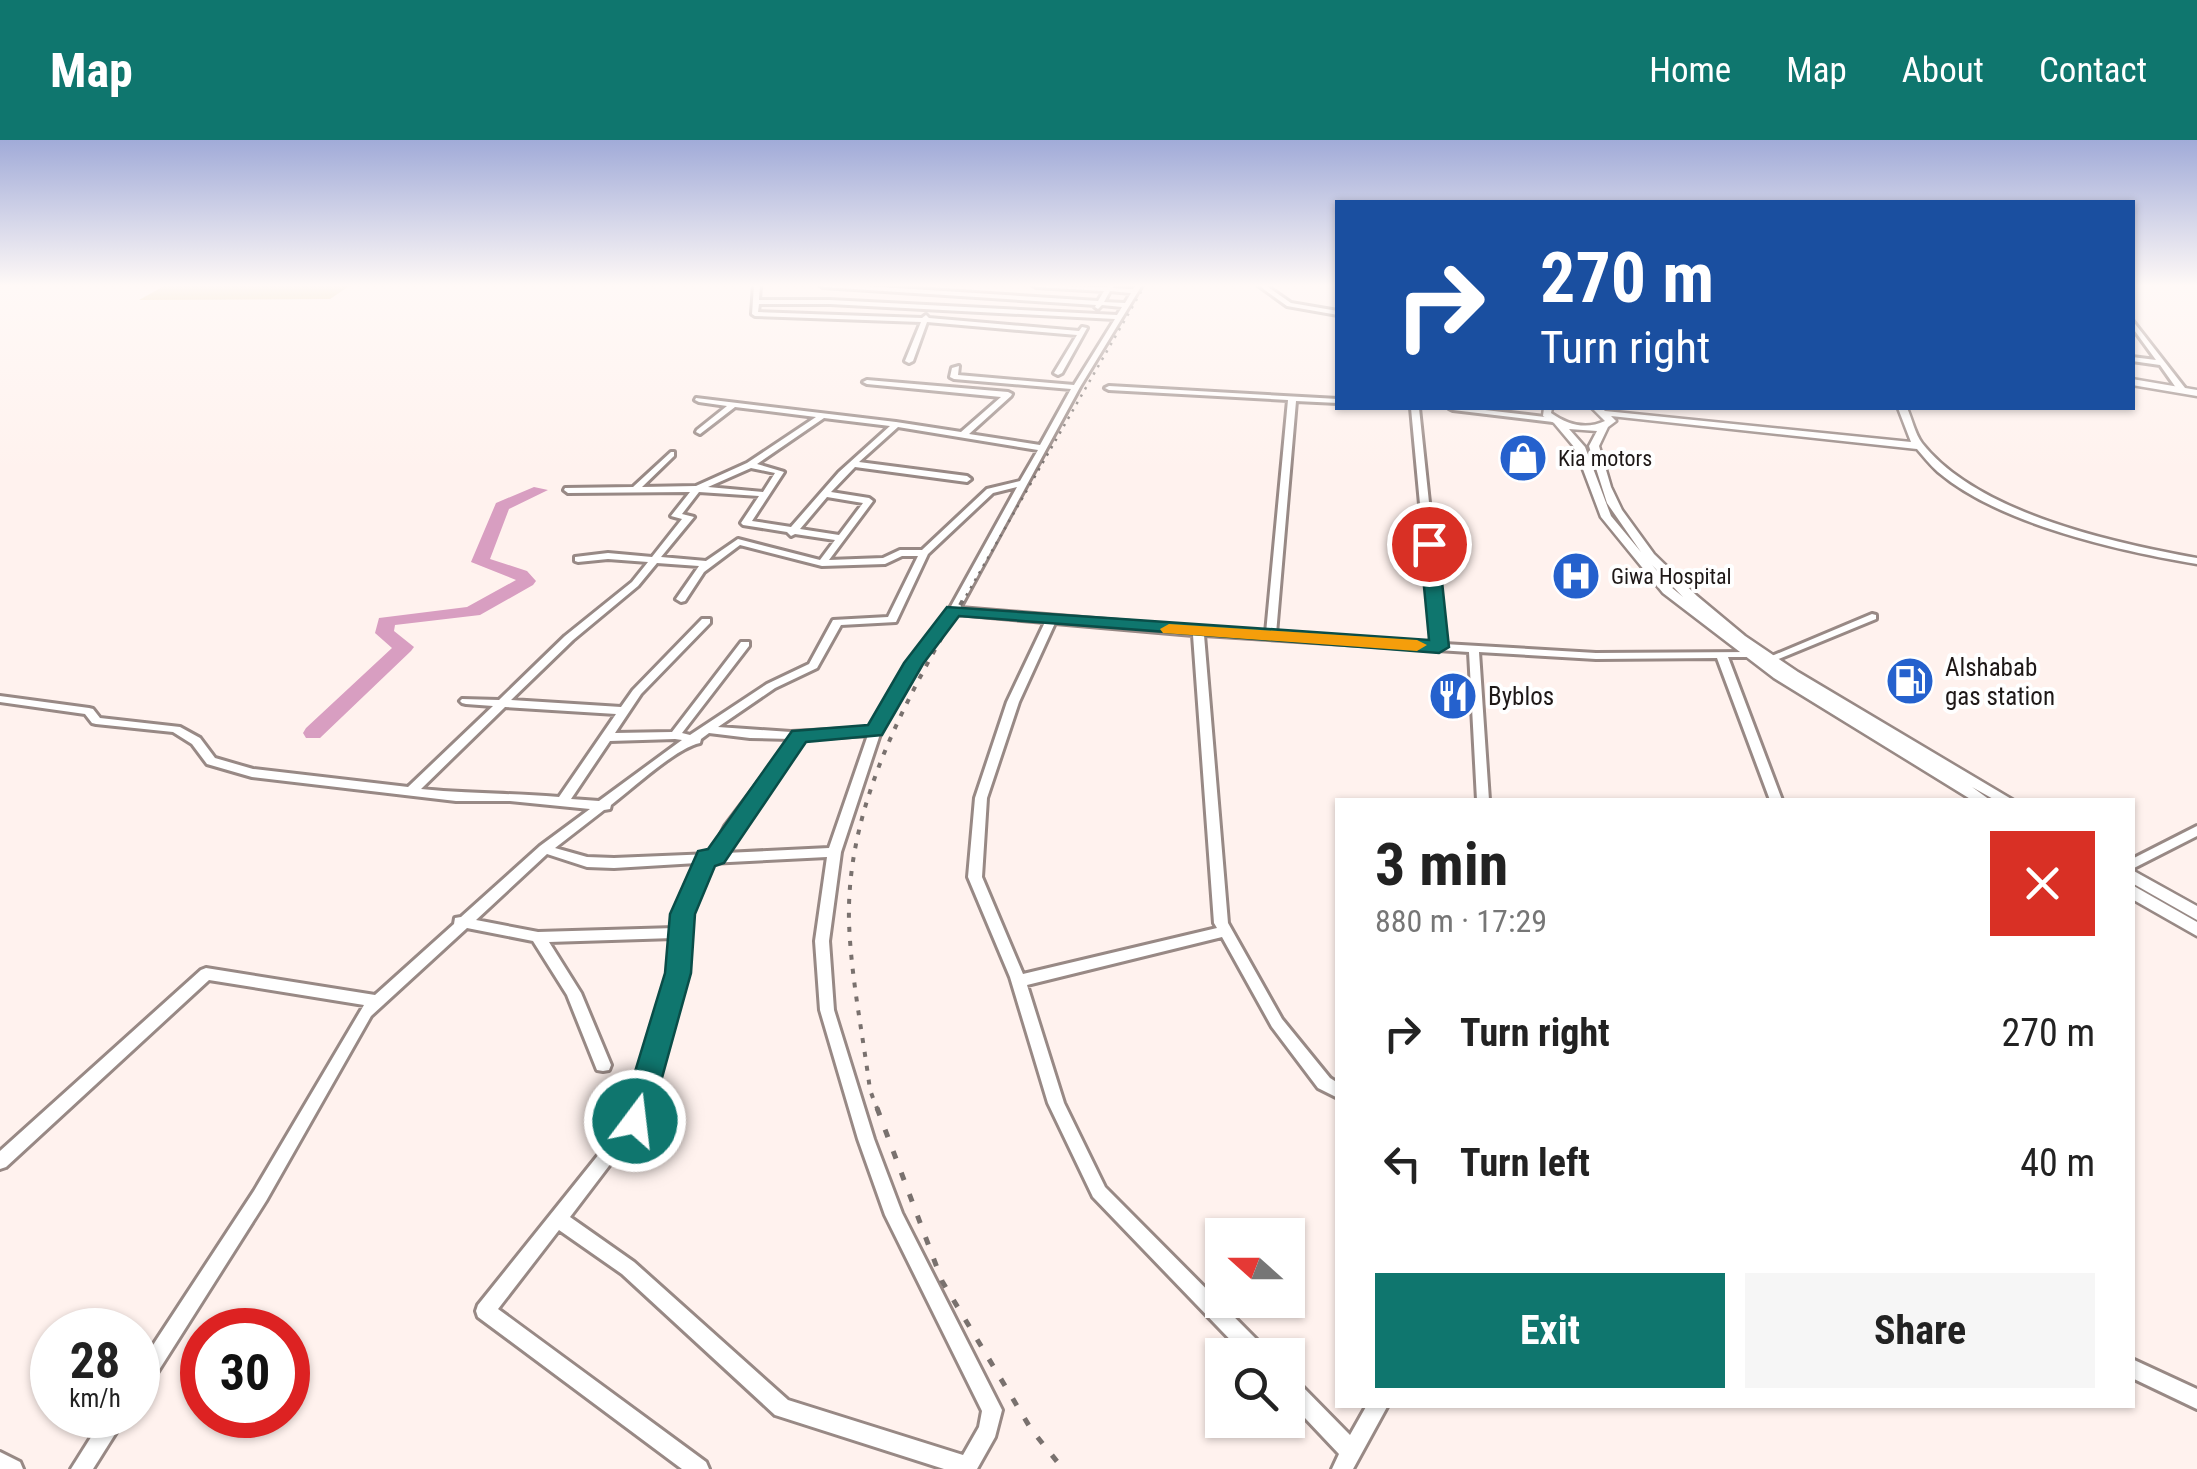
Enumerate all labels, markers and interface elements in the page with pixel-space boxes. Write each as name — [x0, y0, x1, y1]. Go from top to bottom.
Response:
text: Map — [50, 42, 133, 99]
text: Home — [1649, 50, 1731, 91]
text: Map — [1786, 50, 1847, 91]
text: About — [1902, 50, 1984, 91]
text: Contact — [2039, 50, 2147, 91]
text: 270 m — [1540, 237, 1714, 319]
icon: right — [1375, 240, 1505, 370]
text: Turn right — [1540, 321, 1710, 374]
shop icon: Kia motors — [1497, 432, 1549, 484]
place label: Kia motors — [1558, 446, 1652, 471]
pin — [1387, 502, 1472, 587]
icon: arrive — [1402, 517, 1457, 572]
hospital icon: Giwa Hospital — [1550, 550, 1602, 602]
place label: Giwa Hospital — [1611, 564, 1732, 589]
place label: Alshabab gas station — [1945, 653, 2055, 711]
fuel station icon: Alshabab gas station — [1884, 655, 1936, 707]
restaurant icon: Byblos — [1427, 670, 1479, 722]
place label: Byblos — [1488, 682, 1554, 711]
text: 3 min — [1375, 829, 1508, 900]
button: close — [1990, 831, 2095, 936]
text: 880 m · 17:29 — [1375, 902, 1547, 940]
icon: right — [1375, 1006, 1430, 1061]
text: Turn right — [1460, 1011, 1610, 1055]
text: 270 m — [2001, 1011, 2095, 1055]
position arrow — [583, 1069, 687, 1173]
icon: left — [1375, 1136, 1430, 1191]
text: Turn left — [1460, 1141, 1590, 1185]
text: 40 m — [2020, 1141, 2095, 1185]
north arrow — [1205, 1218, 1305, 1318]
map controls — [1205, 1218, 1305, 1438]
button: Exit — [1375, 1273, 1725, 1388]
button: Share — [1745, 1273, 2095, 1388]
speed limit sign: 30 — [180, 1308, 310, 1438]
text: 28 — [70, 1332, 120, 1390]
button: search — [1205, 1338, 1305, 1438]
text: km/h — [69, 1384, 121, 1413]

